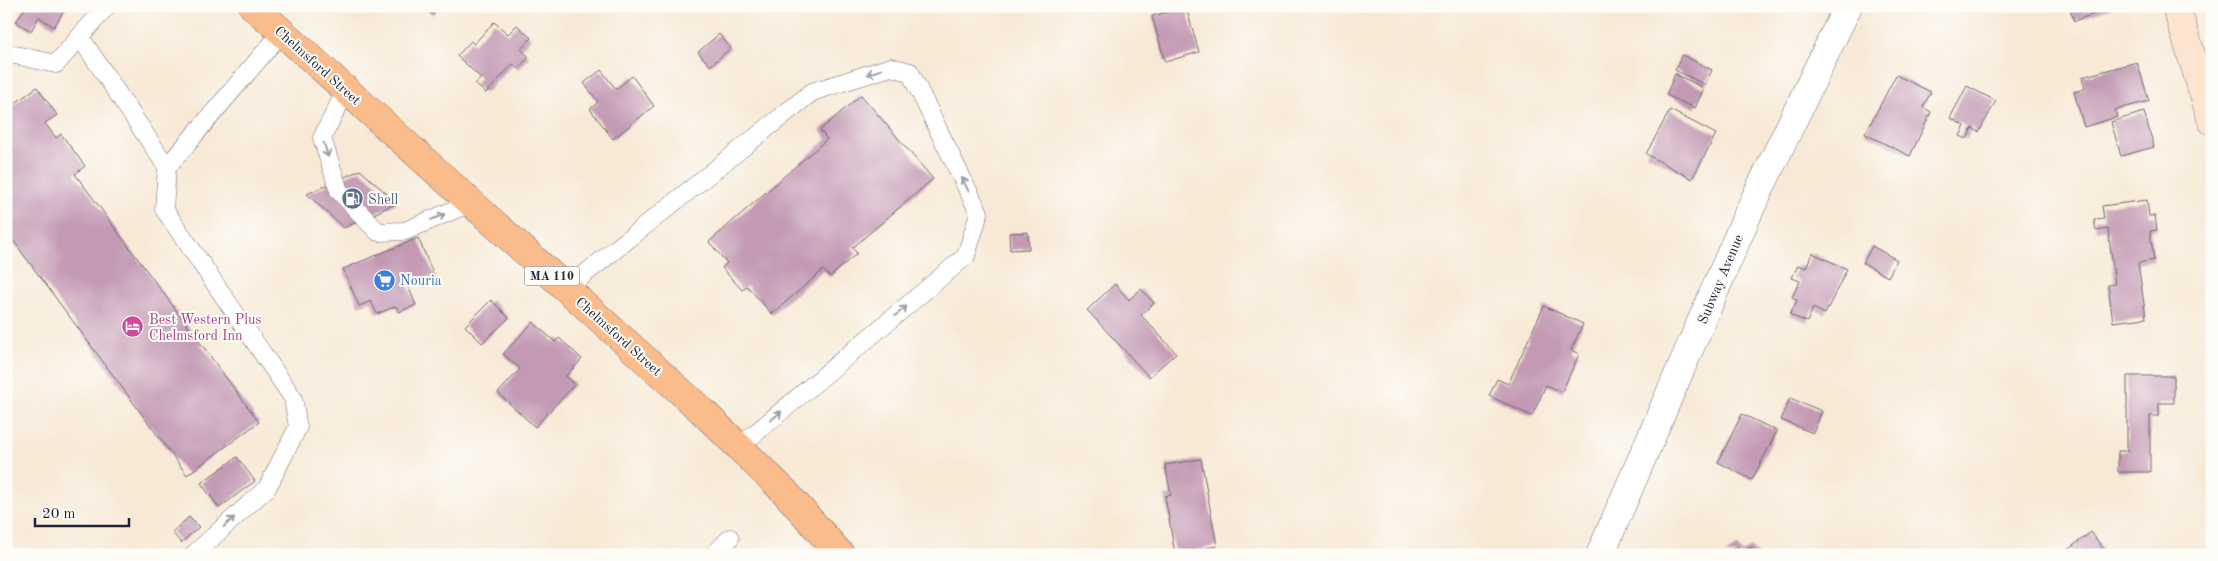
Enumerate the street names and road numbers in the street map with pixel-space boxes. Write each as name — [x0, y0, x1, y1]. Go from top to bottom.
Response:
street label: Chelmsford Street — [272, 24, 363, 108]
street label: Subway Avenue — [1696, 232, 1746, 326]
road number: MA 110 — [524, 266, 580, 286]
street label: Chelmsford Street — [573, 295, 664, 379]

